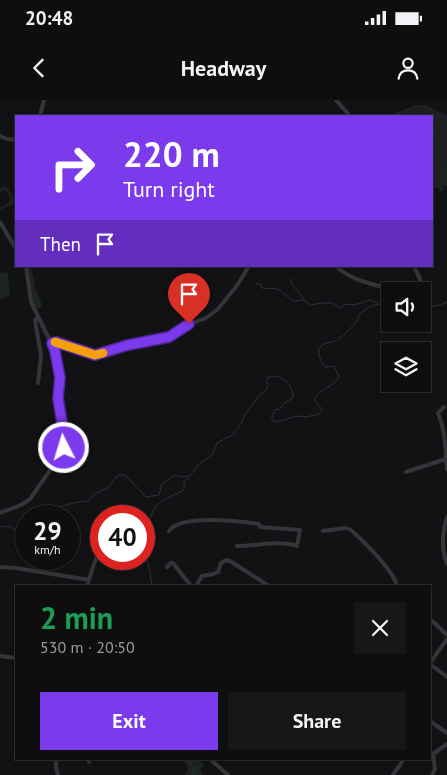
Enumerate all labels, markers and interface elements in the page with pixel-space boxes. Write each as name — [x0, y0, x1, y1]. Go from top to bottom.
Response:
text: 20:48 — [25, 6, 73, 30]
icon: back — [25, 54, 53, 82]
text: Headway — [181, 54, 266, 82]
icon: person — [394, 54, 422, 82]
text: 220 m — [123, 131, 220, 177]
icon: right — [40, 135, 105, 200]
text: Turn right — [123, 175, 215, 203]
icon: arrive — [91, 230, 119, 258]
text: Then — [40, 232, 81, 256]
pin — [168, 273, 210, 324]
icon: arrive — [175, 280, 203, 308]
map controls — [381, 282, 431, 392]
button: sound — [381, 282, 431, 332]
button: layers — [381, 342, 431, 392]
position arrow — [37, 421, 89, 473]
speed limit sign: 40 — [90, 505, 155, 570]
text: 29 — [33, 515, 62, 547]
text: km/h — [34, 542, 61, 557]
text: 2 min — [40, 598, 113, 637]
button: close — [354, 602, 406, 654]
text: 530 m · 20:50 — [40, 637, 135, 657]
button: Exit — [40, 692, 218, 750]
button: Share — [228, 692, 406, 750]

